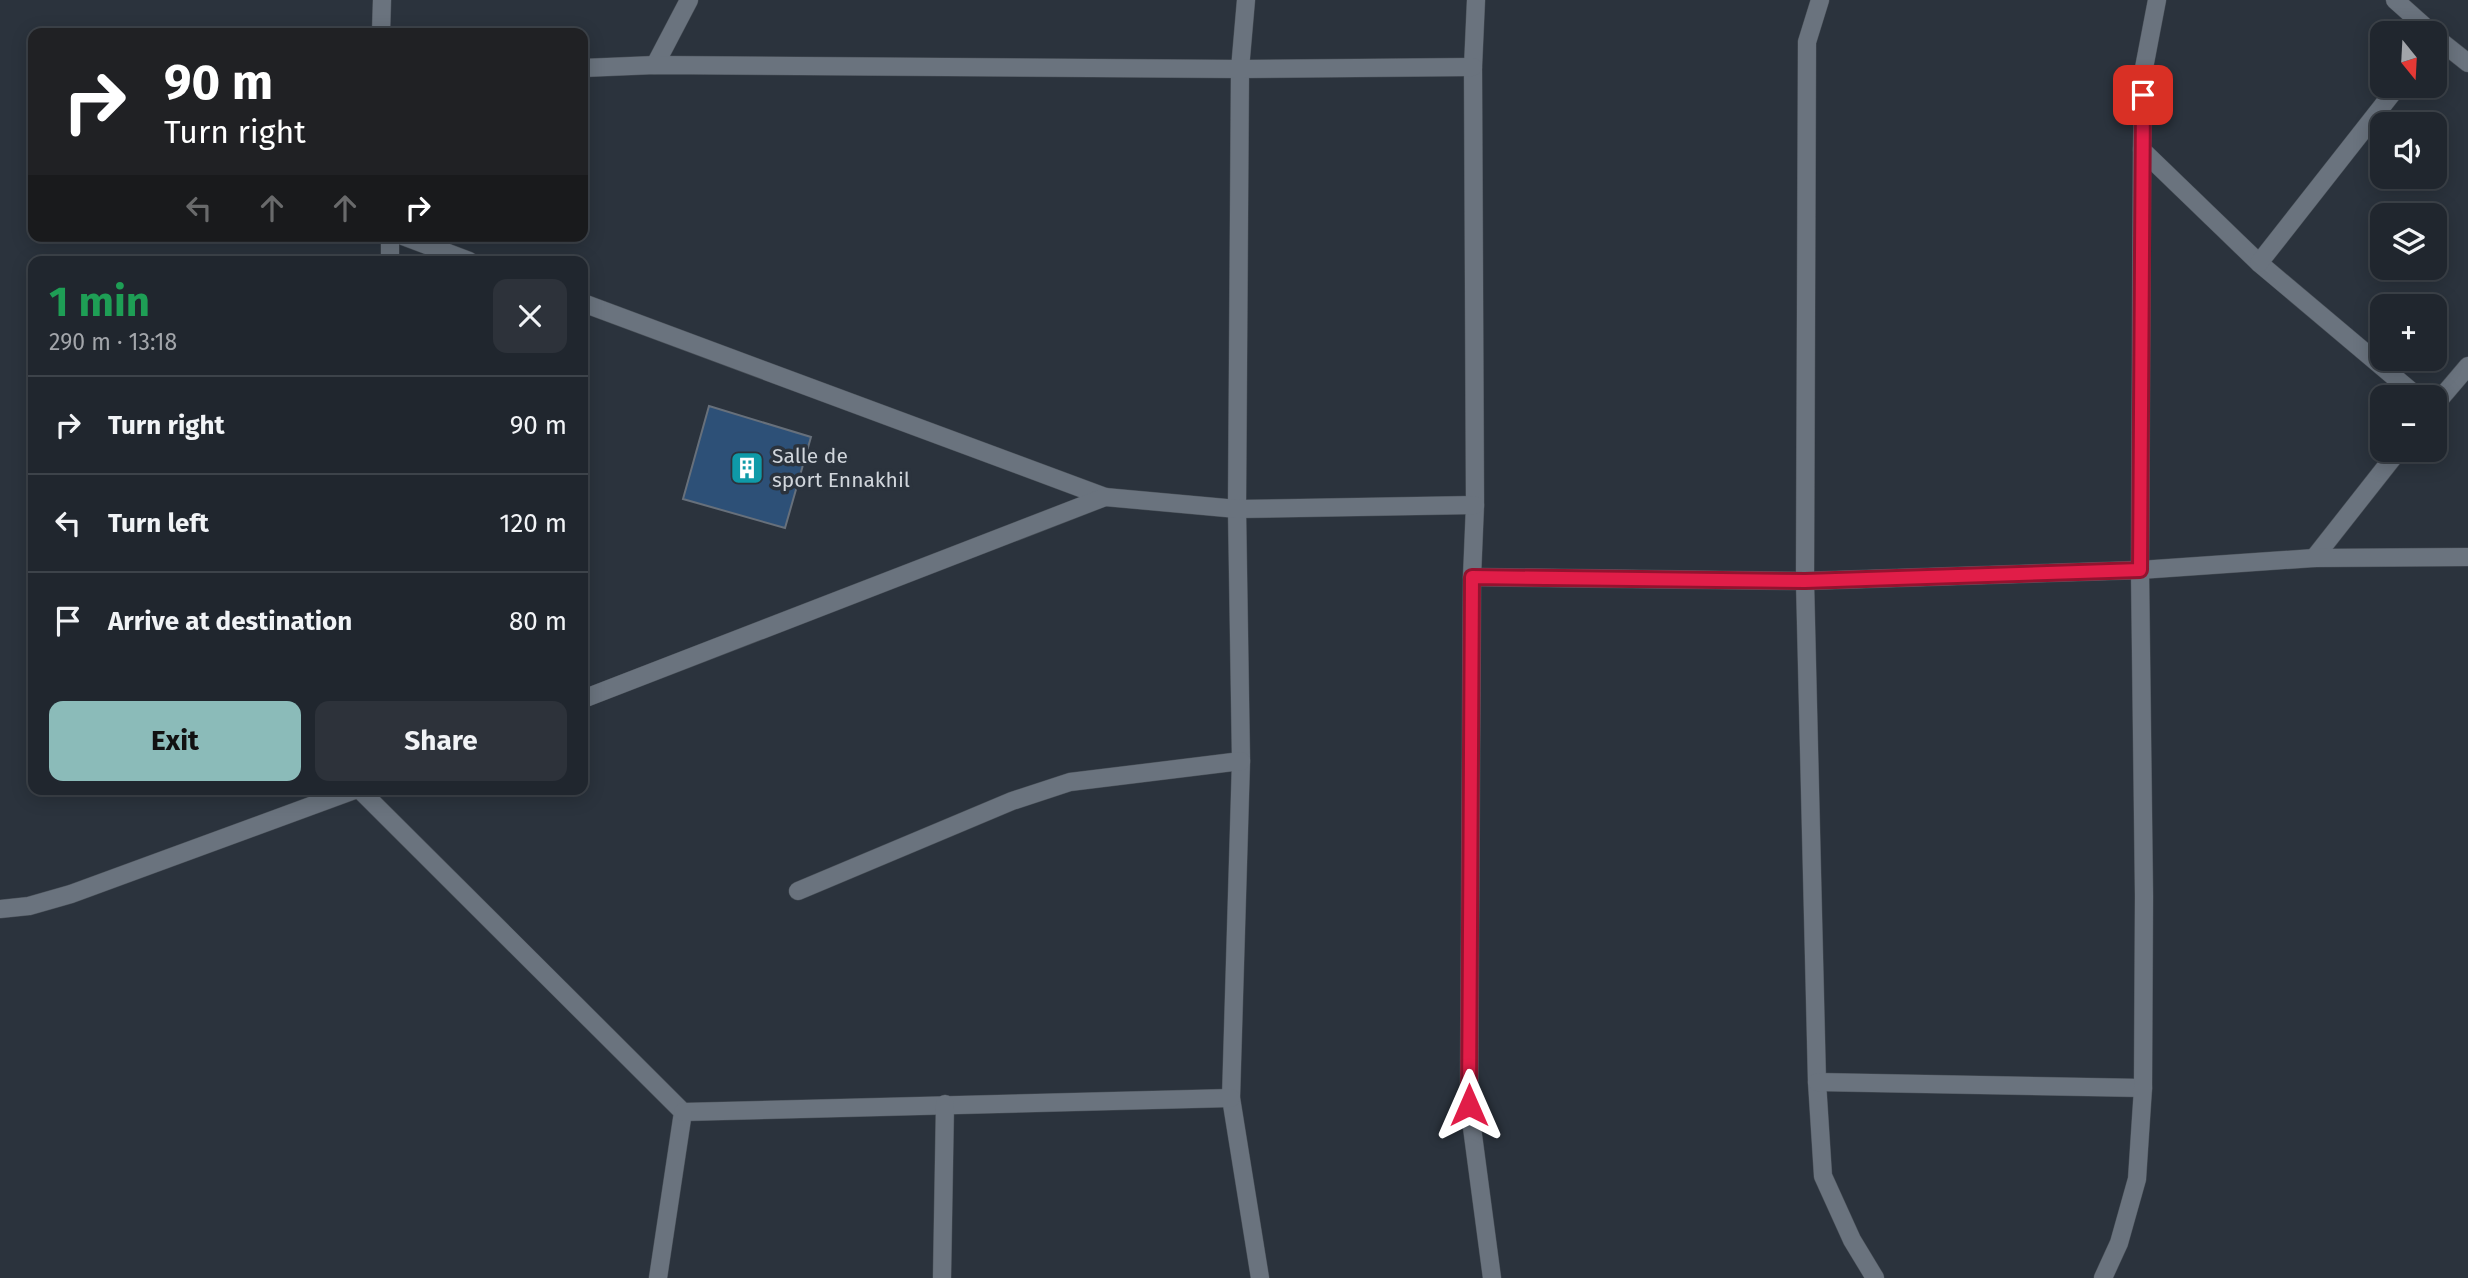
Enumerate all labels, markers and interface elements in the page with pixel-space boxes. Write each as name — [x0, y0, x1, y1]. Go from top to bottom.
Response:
north arrow — [2370, 21, 2446, 98]
map controls — [2370, 21, 2447, 462]
text: 90 m — [164, 53, 273, 112]
icon: right — [49, 56, 140, 147]
pin — [2113, 65, 2173, 125]
icon: arrive — [2124, 76, 2162, 114]
button: sound — [2370, 112, 2447, 189]
text: Turn right — [164, 113, 306, 151]
icon: left — [180, 189, 218, 227]
icon: ahead — [253, 189, 291, 227]
icon: ahead — [326, 189, 364, 227]
icon: right — [399, 189, 437, 227]
button: layers — [2370, 203, 2447, 280]
text: 1 min — [49, 277, 150, 327]
button: close — [493, 279, 567, 353]
button: + — [2370, 294, 2447, 371]
text: 290 m · 13:18 — [49, 328, 177, 356]
button: − — [2370, 385, 2447, 462]
icon: right — [49, 406, 87, 444]
text: Turn right — [108, 410, 225, 441]
text: 90 m — [510, 410, 567, 441]
place label: Salle de sport Ennakhil — [772, 443, 910, 493]
building icon: Salle de sport Ennakhil — [728, 449, 766, 487]
icon: left — [49, 504, 87, 542]
text: Turn left — [108, 508, 209, 539]
text: 120 m — [499, 508, 567, 539]
icon: arrive — [49, 602, 87, 640]
text: Arrive at destination — [108, 606, 352, 637]
text: 80 m — [509, 606, 567, 637]
button: Exit — [49, 701, 301, 781]
button: Share — [315, 701, 567, 781]
position arrow — [1432, 1068, 1506, 1142]

